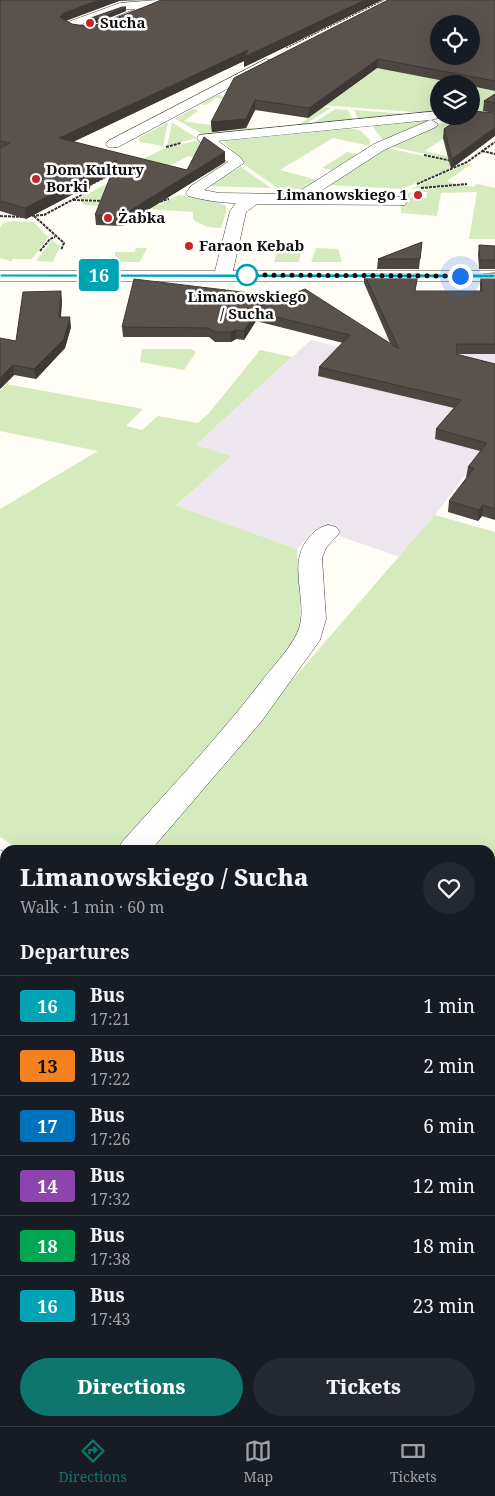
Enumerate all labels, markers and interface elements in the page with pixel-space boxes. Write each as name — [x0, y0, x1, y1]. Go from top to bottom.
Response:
place label: Sucha — [100, 12, 146, 32]
map controls — [430, 15, 480, 125]
button: locate — [430, 15, 480, 65]
marker: Sucha — [84, 17, 96, 29]
button: layers — [430, 75, 480, 125]
place label: Dom Kultury Borki — [46, 159, 144, 196]
marker: Dom Kultury Borki — [30, 173, 42, 185]
place label: Limanowskiego 1 — [276, 184, 408, 204]
marker: Limanowskiego 1 — [412, 189, 424, 201]
place label: Żabka — [118, 207, 165, 227]
marker: Żabka — [102, 212, 114, 224]
place label: Faraon Kebab — [199, 235, 304, 255]
marker: Faraon Kebab — [183, 240, 195, 252]
line badge: 16 — [76, 259, 122, 291]
text: 16 — [89, 263, 109, 287]
marker: Limanowskiego / Sucha — [236, 264, 258, 286]
your location — [448, 264, 473, 289]
place label: Limanowskiego / Sucha — [187, 286, 307, 323]
text: Limanowskiego / Sucha — [20, 860, 308, 893]
button: heart — [423, 862, 475, 914]
text: Walk · 1 min · 60 m — [20, 896, 164, 918]
text: Departures — [20, 939, 129, 965]
text: Bus — [90, 982, 125, 1008]
text: 1 min — [423, 993, 475, 1019]
text: 16 — [37, 994, 58, 1018]
text: 17:21 — [90, 1008, 130, 1030]
text: Bus — [90, 1042, 125, 1068]
text: 2 min — [423, 1053, 475, 1079]
text: 13 — [37, 1054, 58, 1078]
text: 17:22 — [90, 1068, 130, 1090]
text: Bus — [90, 1102, 125, 1128]
text: 6 min — [423, 1113, 475, 1139]
text: 17 — [37, 1114, 58, 1138]
text: 17:26 — [90, 1128, 130, 1150]
text: Bus — [90, 1162, 125, 1188]
text: 12 min — [413, 1173, 475, 1199]
text: 14 — [37, 1174, 58, 1198]
text: 17:32 — [90, 1188, 130, 1210]
text: Bus — [90, 1222, 125, 1248]
text: 18 min — [413, 1233, 475, 1259]
text: 18 — [37, 1234, 58, 1258]
text: 17:38 — [90, 1248, 130, 1270]
text: Bus — [90, 1282, 125, 1308]
text: 23 min — [413, 1293, 475, 1319]
text: 16 — [37, 1294, 58, 1318]
text: 17:43 — [90, 1308, 130, 1330]
button: Directions — [20, 1358, 243, 1416]
button: Tickets — [253, 1358, 475, 1416]
tab: Directions — [58, 1437, 127, 1486]
tab: Map — [244, 1437, 273, 1486]
tab: Tickets — [390, 1437, 437, 1486]

